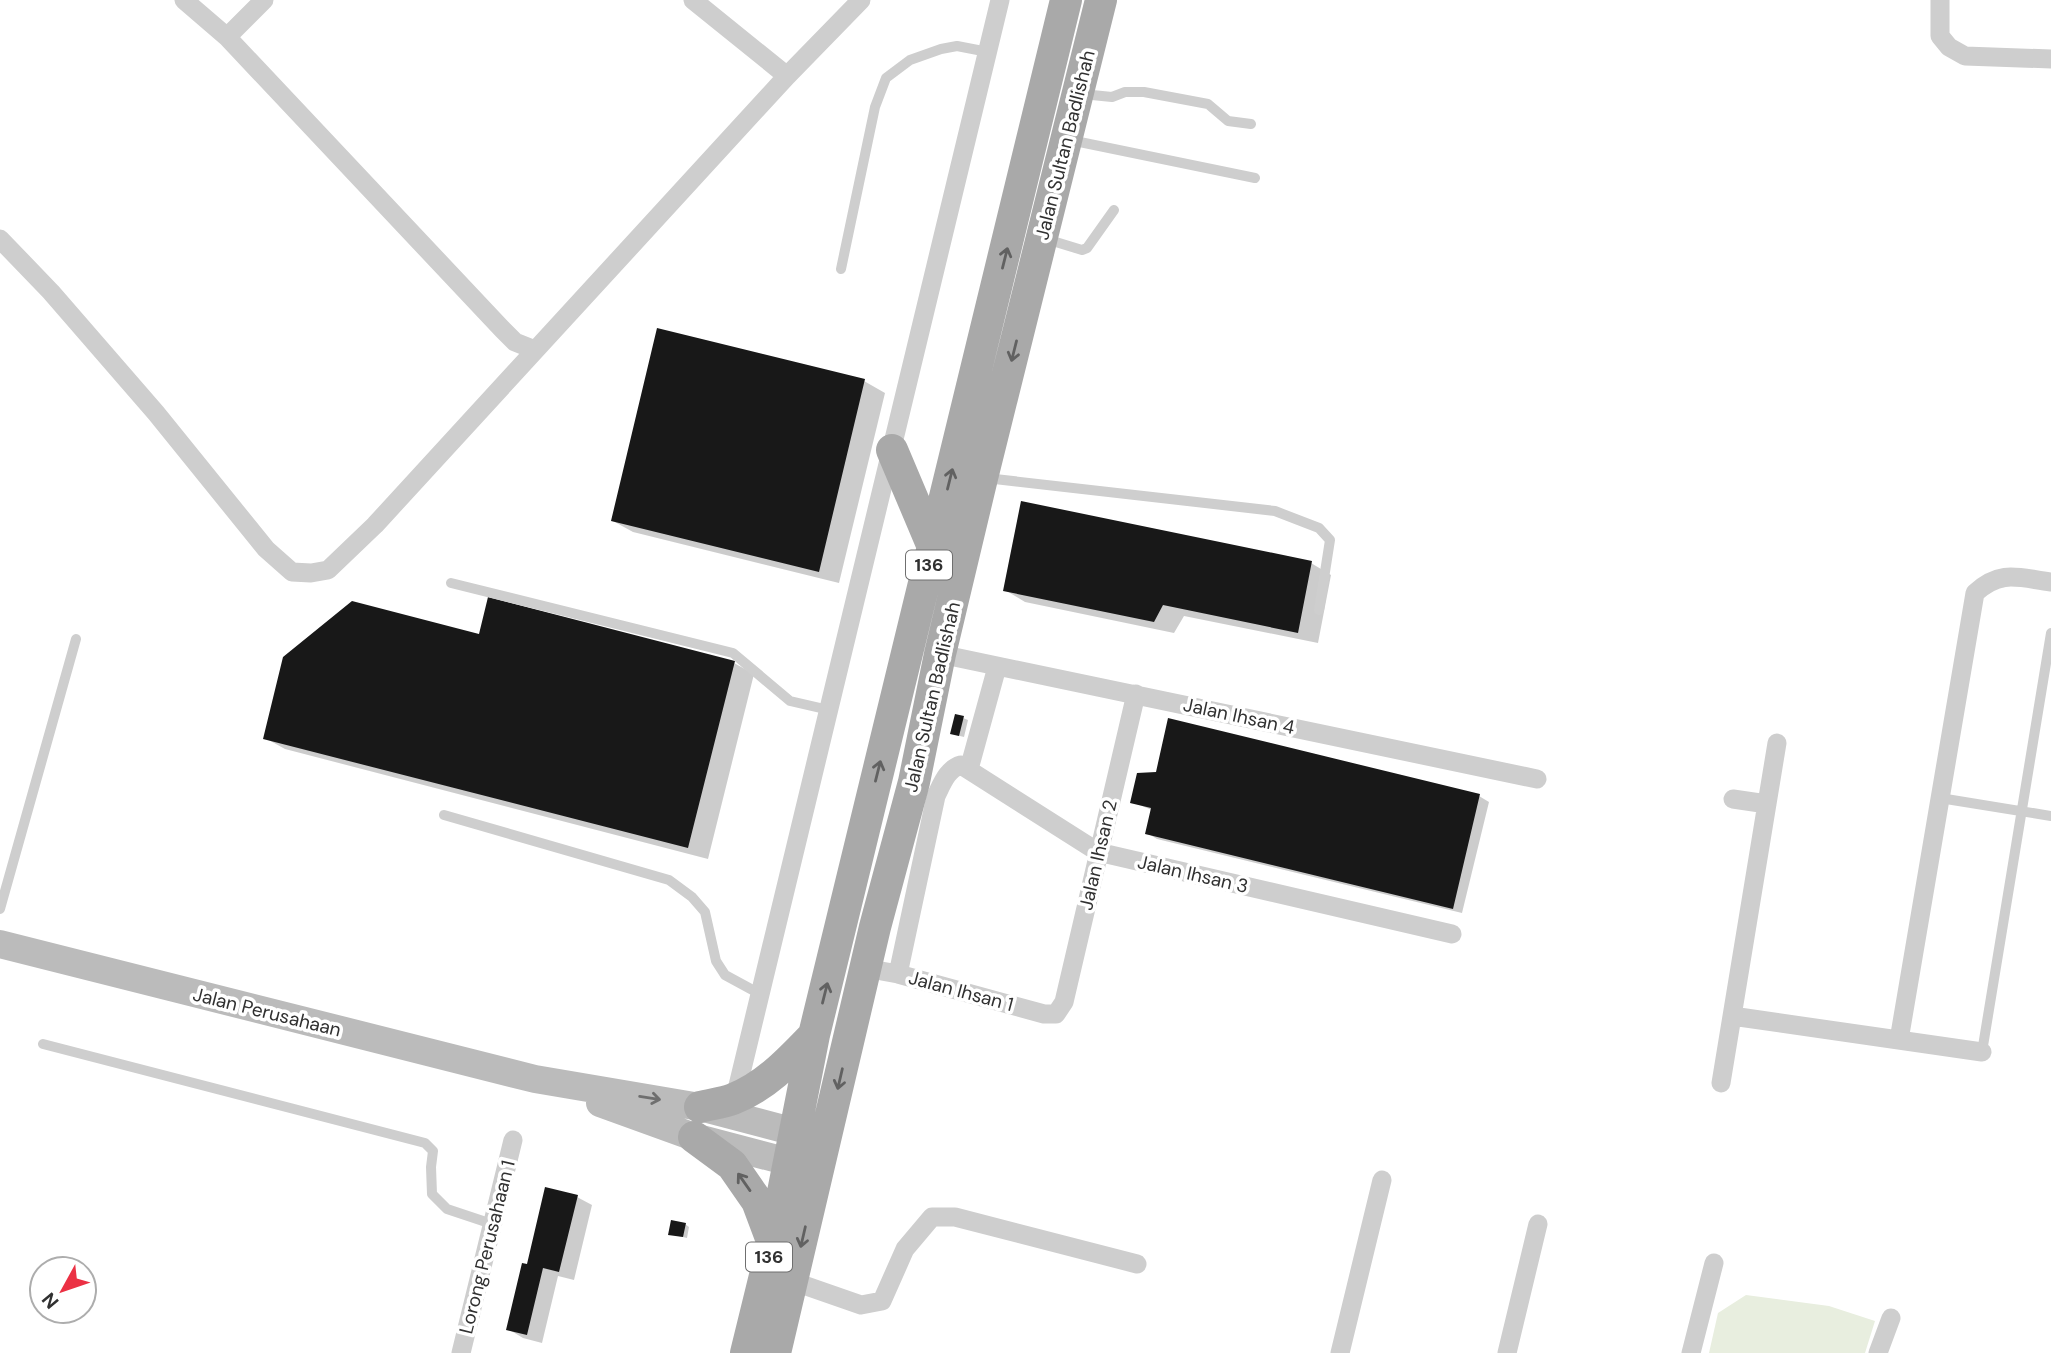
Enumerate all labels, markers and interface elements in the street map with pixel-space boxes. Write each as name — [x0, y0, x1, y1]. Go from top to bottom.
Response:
street label: Jalan Sultan Badlishah — [1029, 48, 1101, 242]
one-way arrow — [999, 247, 1012, 270]
one-way arrow — [1007, 340, 1020, 362]
one-way arrow — [944, 468, 957, 491]
road number: 136 — [906, 550, 952, 580]
street label: Jalan Sultan Badlishah — [898, 599, 966, 795]
street label: Jalan Ihsan 4 — [1181, 692, 1297, 740]
one-way arrow — [872, 761, 885, 783]
street label: Jalan Ihsan 2 — [1073, 797, 1123, 913]
street label: Jalan Ihsan 3 — [1135, 849, 1251, 899]
street label: Jalan Ihsan 1 — [906, 965, 1016, 1017]
street label: Jalan Perusahaan — [190, 981, 344, 1043]
one-way arrow — [819, 982, 832, 1004]
one-way arrow — [832, 1067, 846, 1090]
one-way arrow — [638, 1092, 661, 1105]
street label: Lorong Perusahaan 1 — [453, 1158, 521, 1336]
one-way arrow — [737, 1173, 751, 1192]
one-way arrow — [796, 1225, 809, 1248]
road number: 136 — [746, 1242, 792, 1272]
north arrow — [28, 1255, 98, 1325]
text: N — [36, 1287, 64, 1314]

